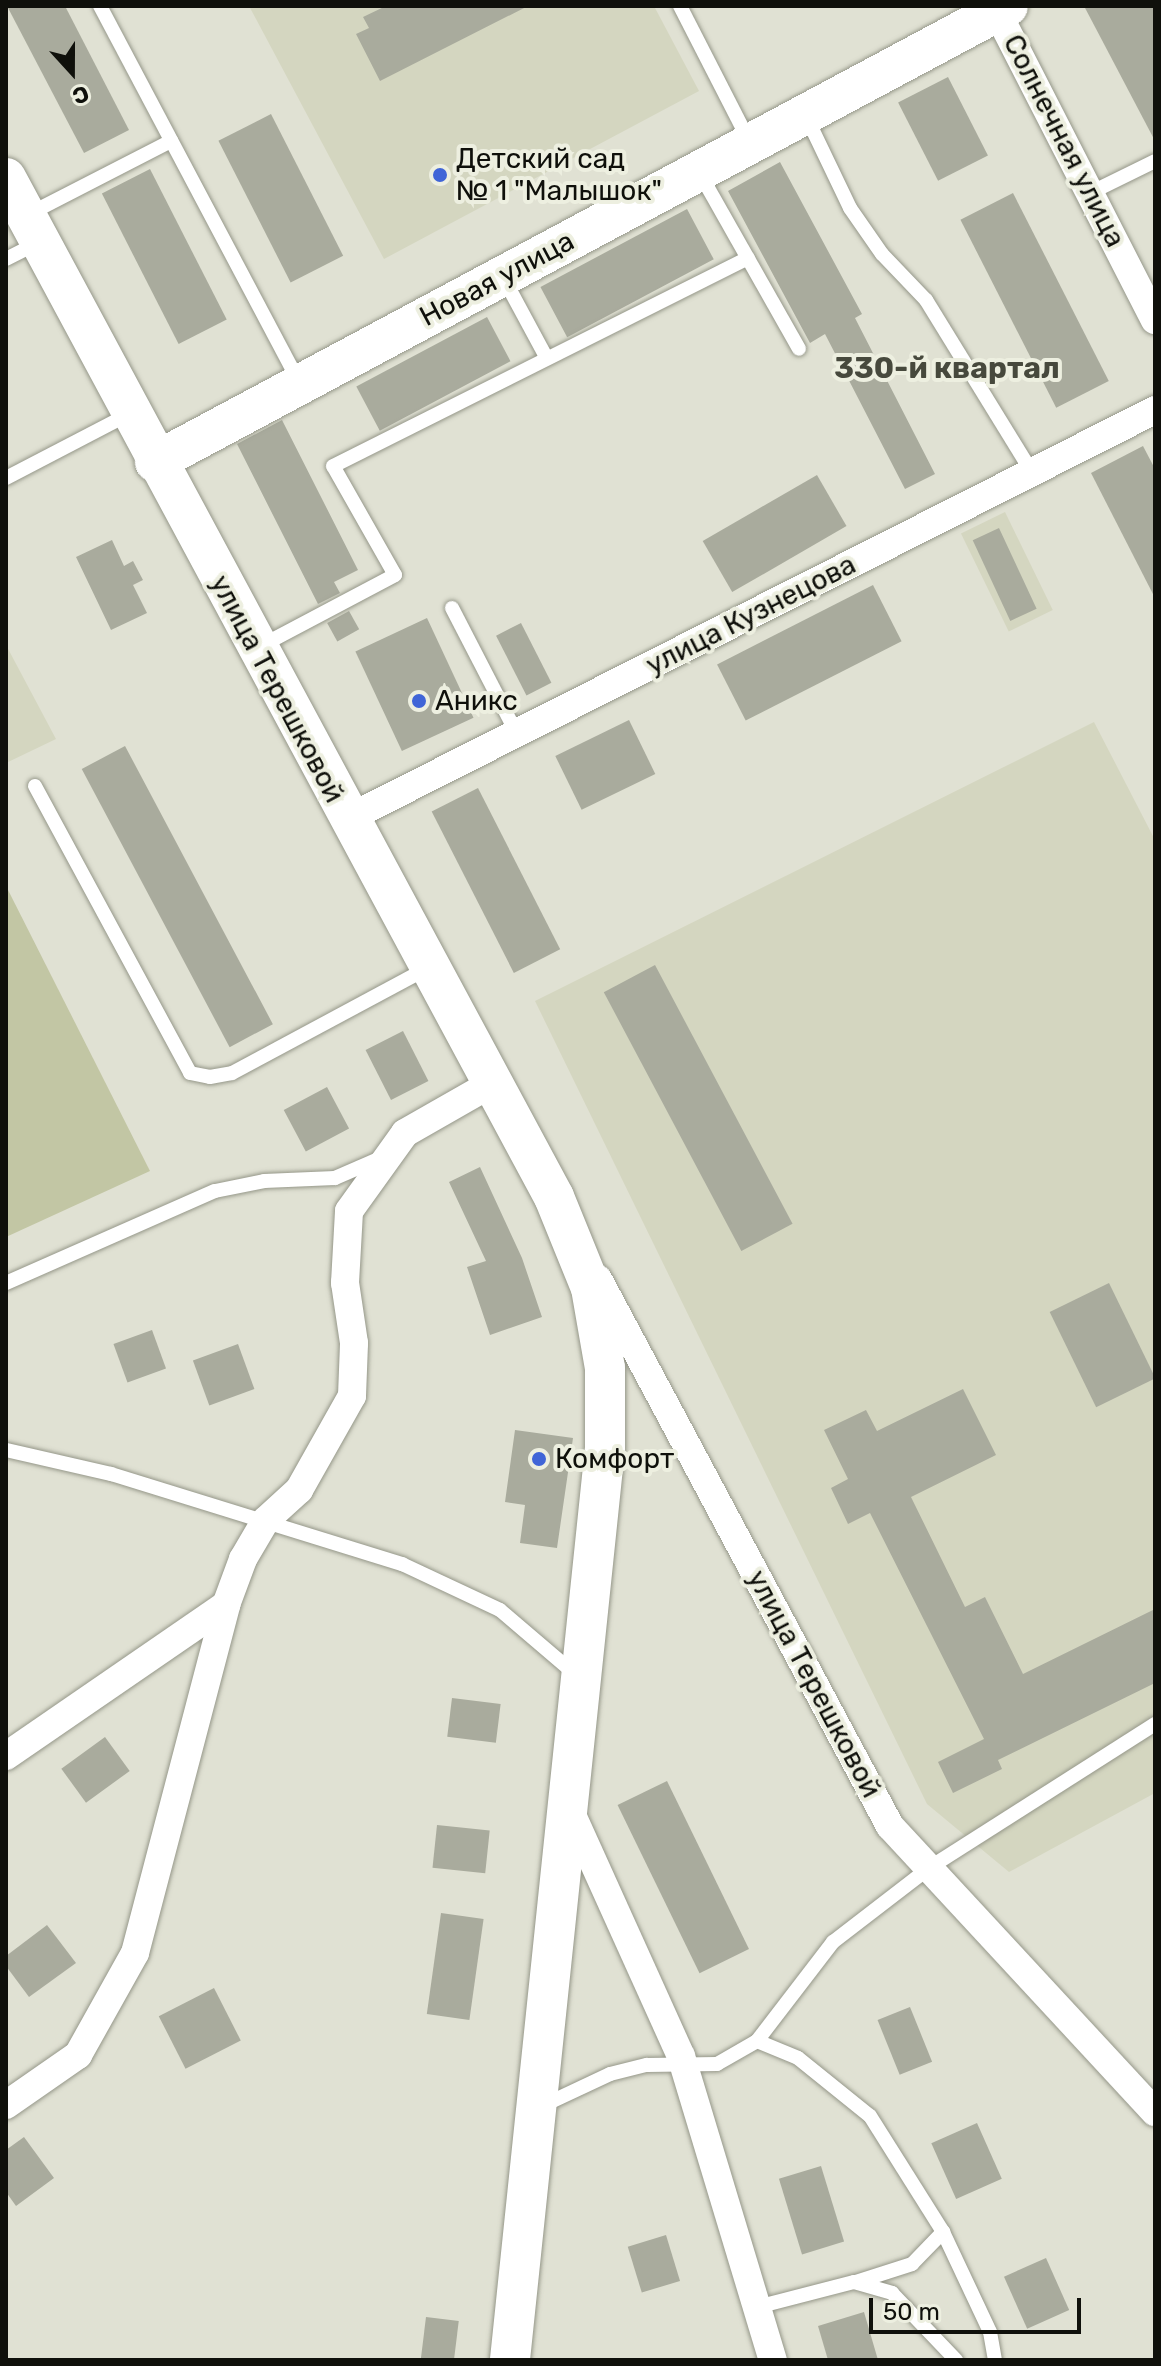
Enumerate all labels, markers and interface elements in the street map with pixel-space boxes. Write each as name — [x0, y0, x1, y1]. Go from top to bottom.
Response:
street label: Солнечная улица — [996, 29, 1132, 253]
north arrow — [32, 32, 112, 112]
text: С — [69, 79, 93, 110]
place label: Детский сад № 1 "Малышок" — [456, 142, 662, 208]
marker: Детский сад № 1 "Малышок" — [431, 166, 449, 184]
street label: Новая улица — [414, 224, 580, 334]
district label: 330-й квартал — [834, 350, 1060, 386]
street label: улица Кузнецова — [641, 548, 861, 682]
street label: улица Терешковой — [203, 569, 351, 809]
place label: Аникс — [435, 684, 518, 718]
marker: Аникс — [410, 692, 428, 710]
place label: Комфорт — [555, 1442, 674, 1476]
marker: Комфорт — [530, 1450, 548, 1468]
street label: улица Терешковой — [740, 1564, 888, 1804]
scale bar — [873, 2282, 1085, 2332]
text: 50 m — [883, 2298, 940, 2326]

